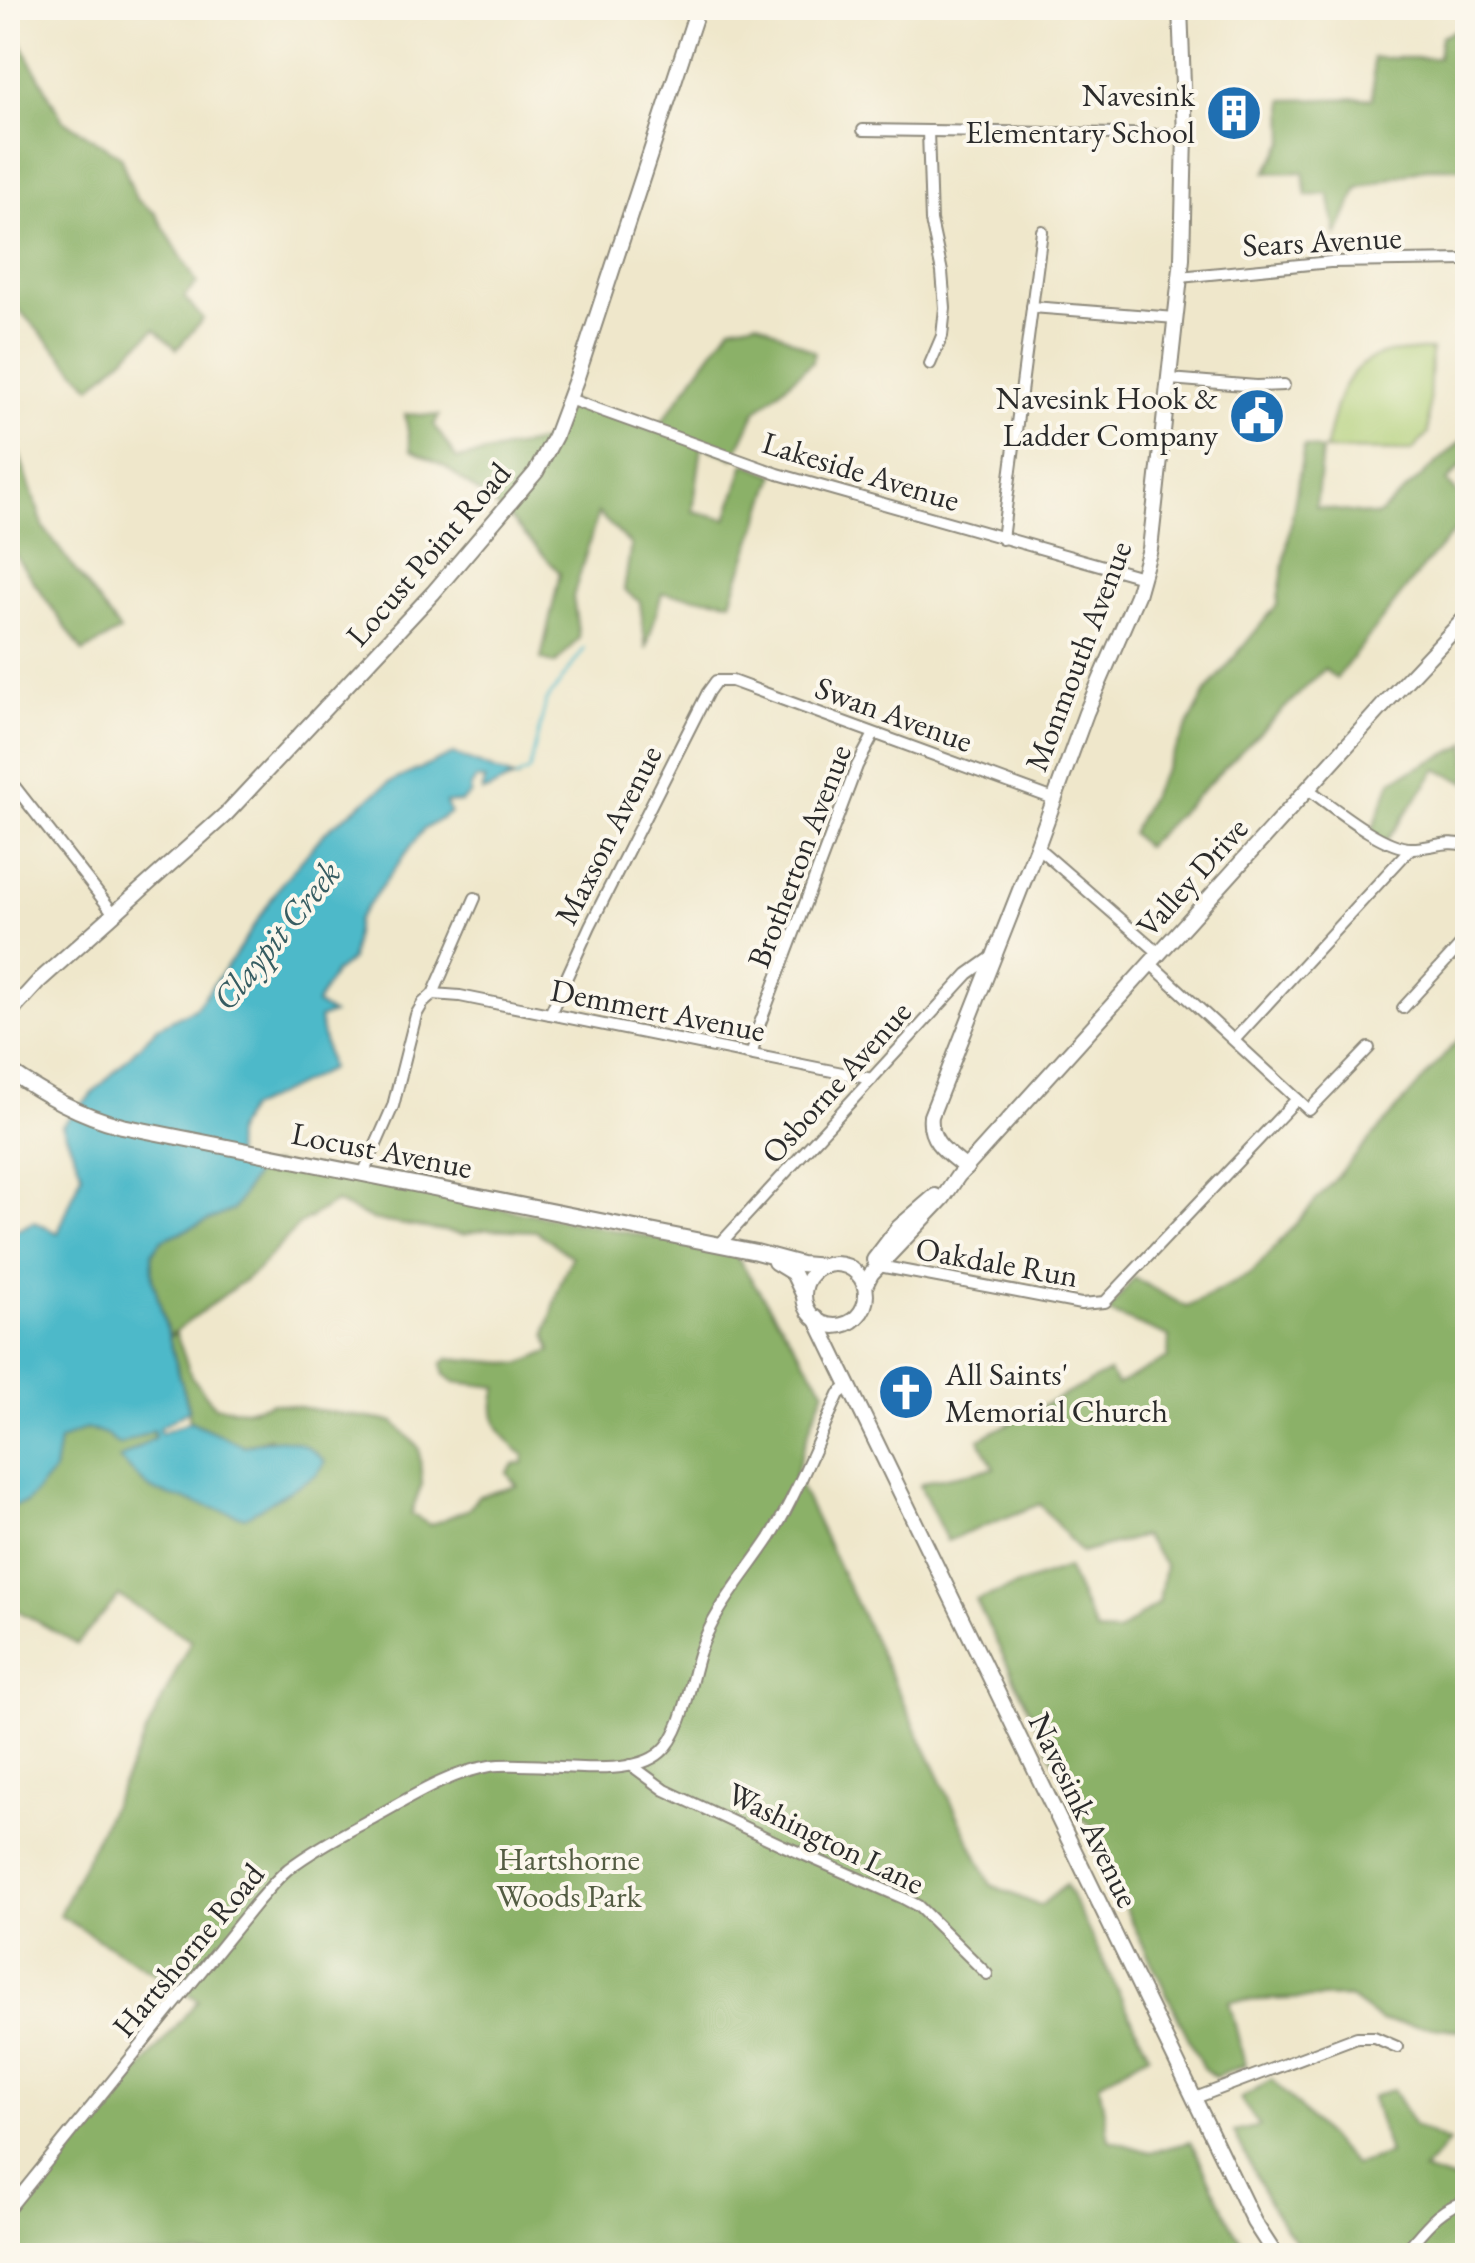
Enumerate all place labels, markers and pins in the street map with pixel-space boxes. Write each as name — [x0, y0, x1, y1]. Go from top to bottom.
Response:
place label: Navesink Elementary School — [965, 74, 1196, 153]
building icon: Navesink Elementary School — [1204, 83, 1264, 143]
place label: Navesink Hook & Ladder Company — [996, 377, 1219, 456]
public building icon: Navesink Hook & Ladder Company — [1227, 386, 1287, 446]
place label: All Saints' Memorial Church — [944, 1353, 1168, 1432]
church icon: All Saints' Memorial Church — [876, 1362, 936, 1422]

